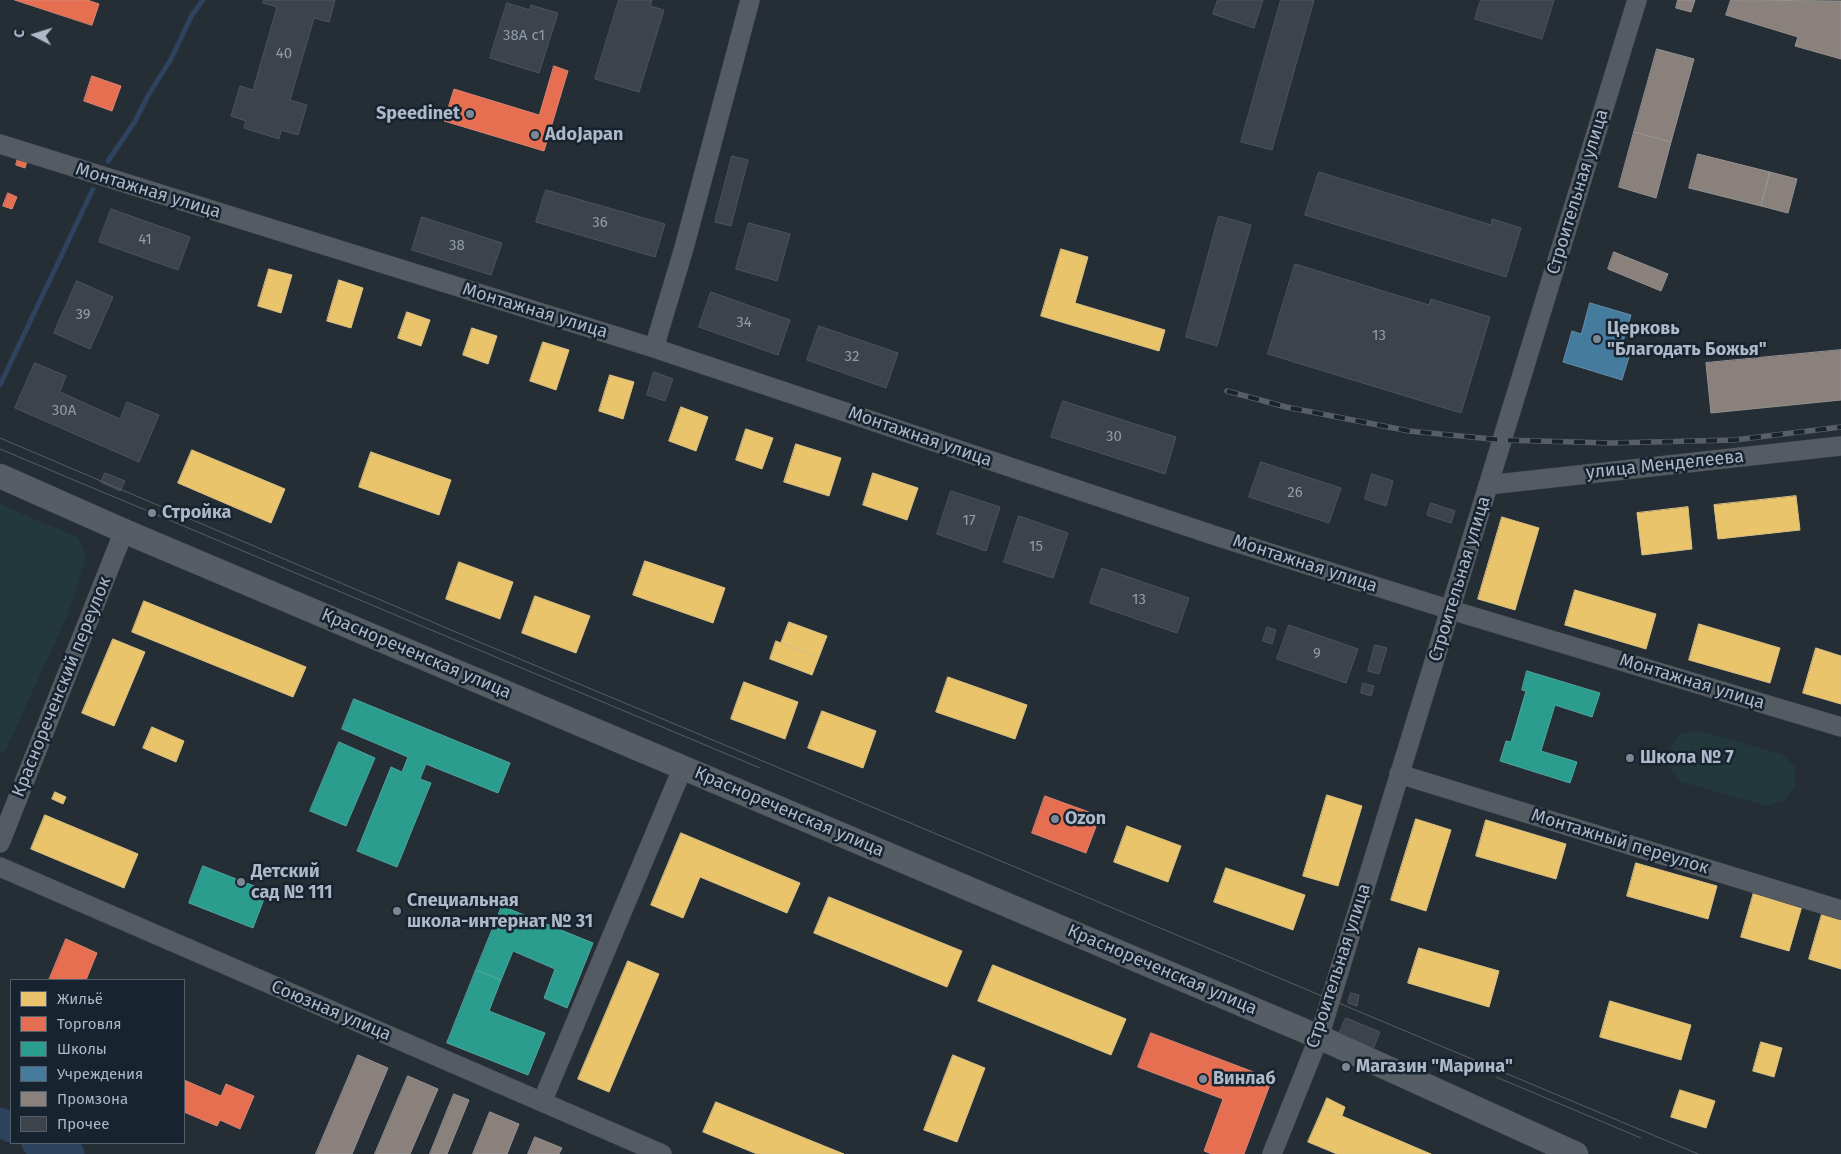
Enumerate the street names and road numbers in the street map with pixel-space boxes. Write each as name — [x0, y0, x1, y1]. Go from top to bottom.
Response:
street label: Строительная улица — [1543, 107, 1613, 277]
street label: Монтажная улица — [73, 159, 223, 223]
street label: Монтажная улица — [460, 279, 610, 343]
street label: Монтажная улица — [845, 402, 995, 472]
street label: улица Менделеева — [1585, 446, 1745, 484]
street label: Строительная улица — [1425, 494, 1495, 664]
street label: Монтажная улица — [1230, 530, 1380, 598]
street label: Краснореченский переулок — [8, 574, 116, 800]
street label: Краснореченская улица — [318, 604, 514, 704]
street label: Монтажная улица — [1617, 650, 1767, 714]
street label: Краснореченская улица — [691, 762, 887, 862]
street label: Монтажный переулок — [1529, 805, 1711, 879]
street label: Строительная улица — [1302, 881, 1376, 1051]
street label: Краснореченская улица — [1064, 920, 1260, 1020]
street label: Союзная улица — [268, 976, 394, 1046]

